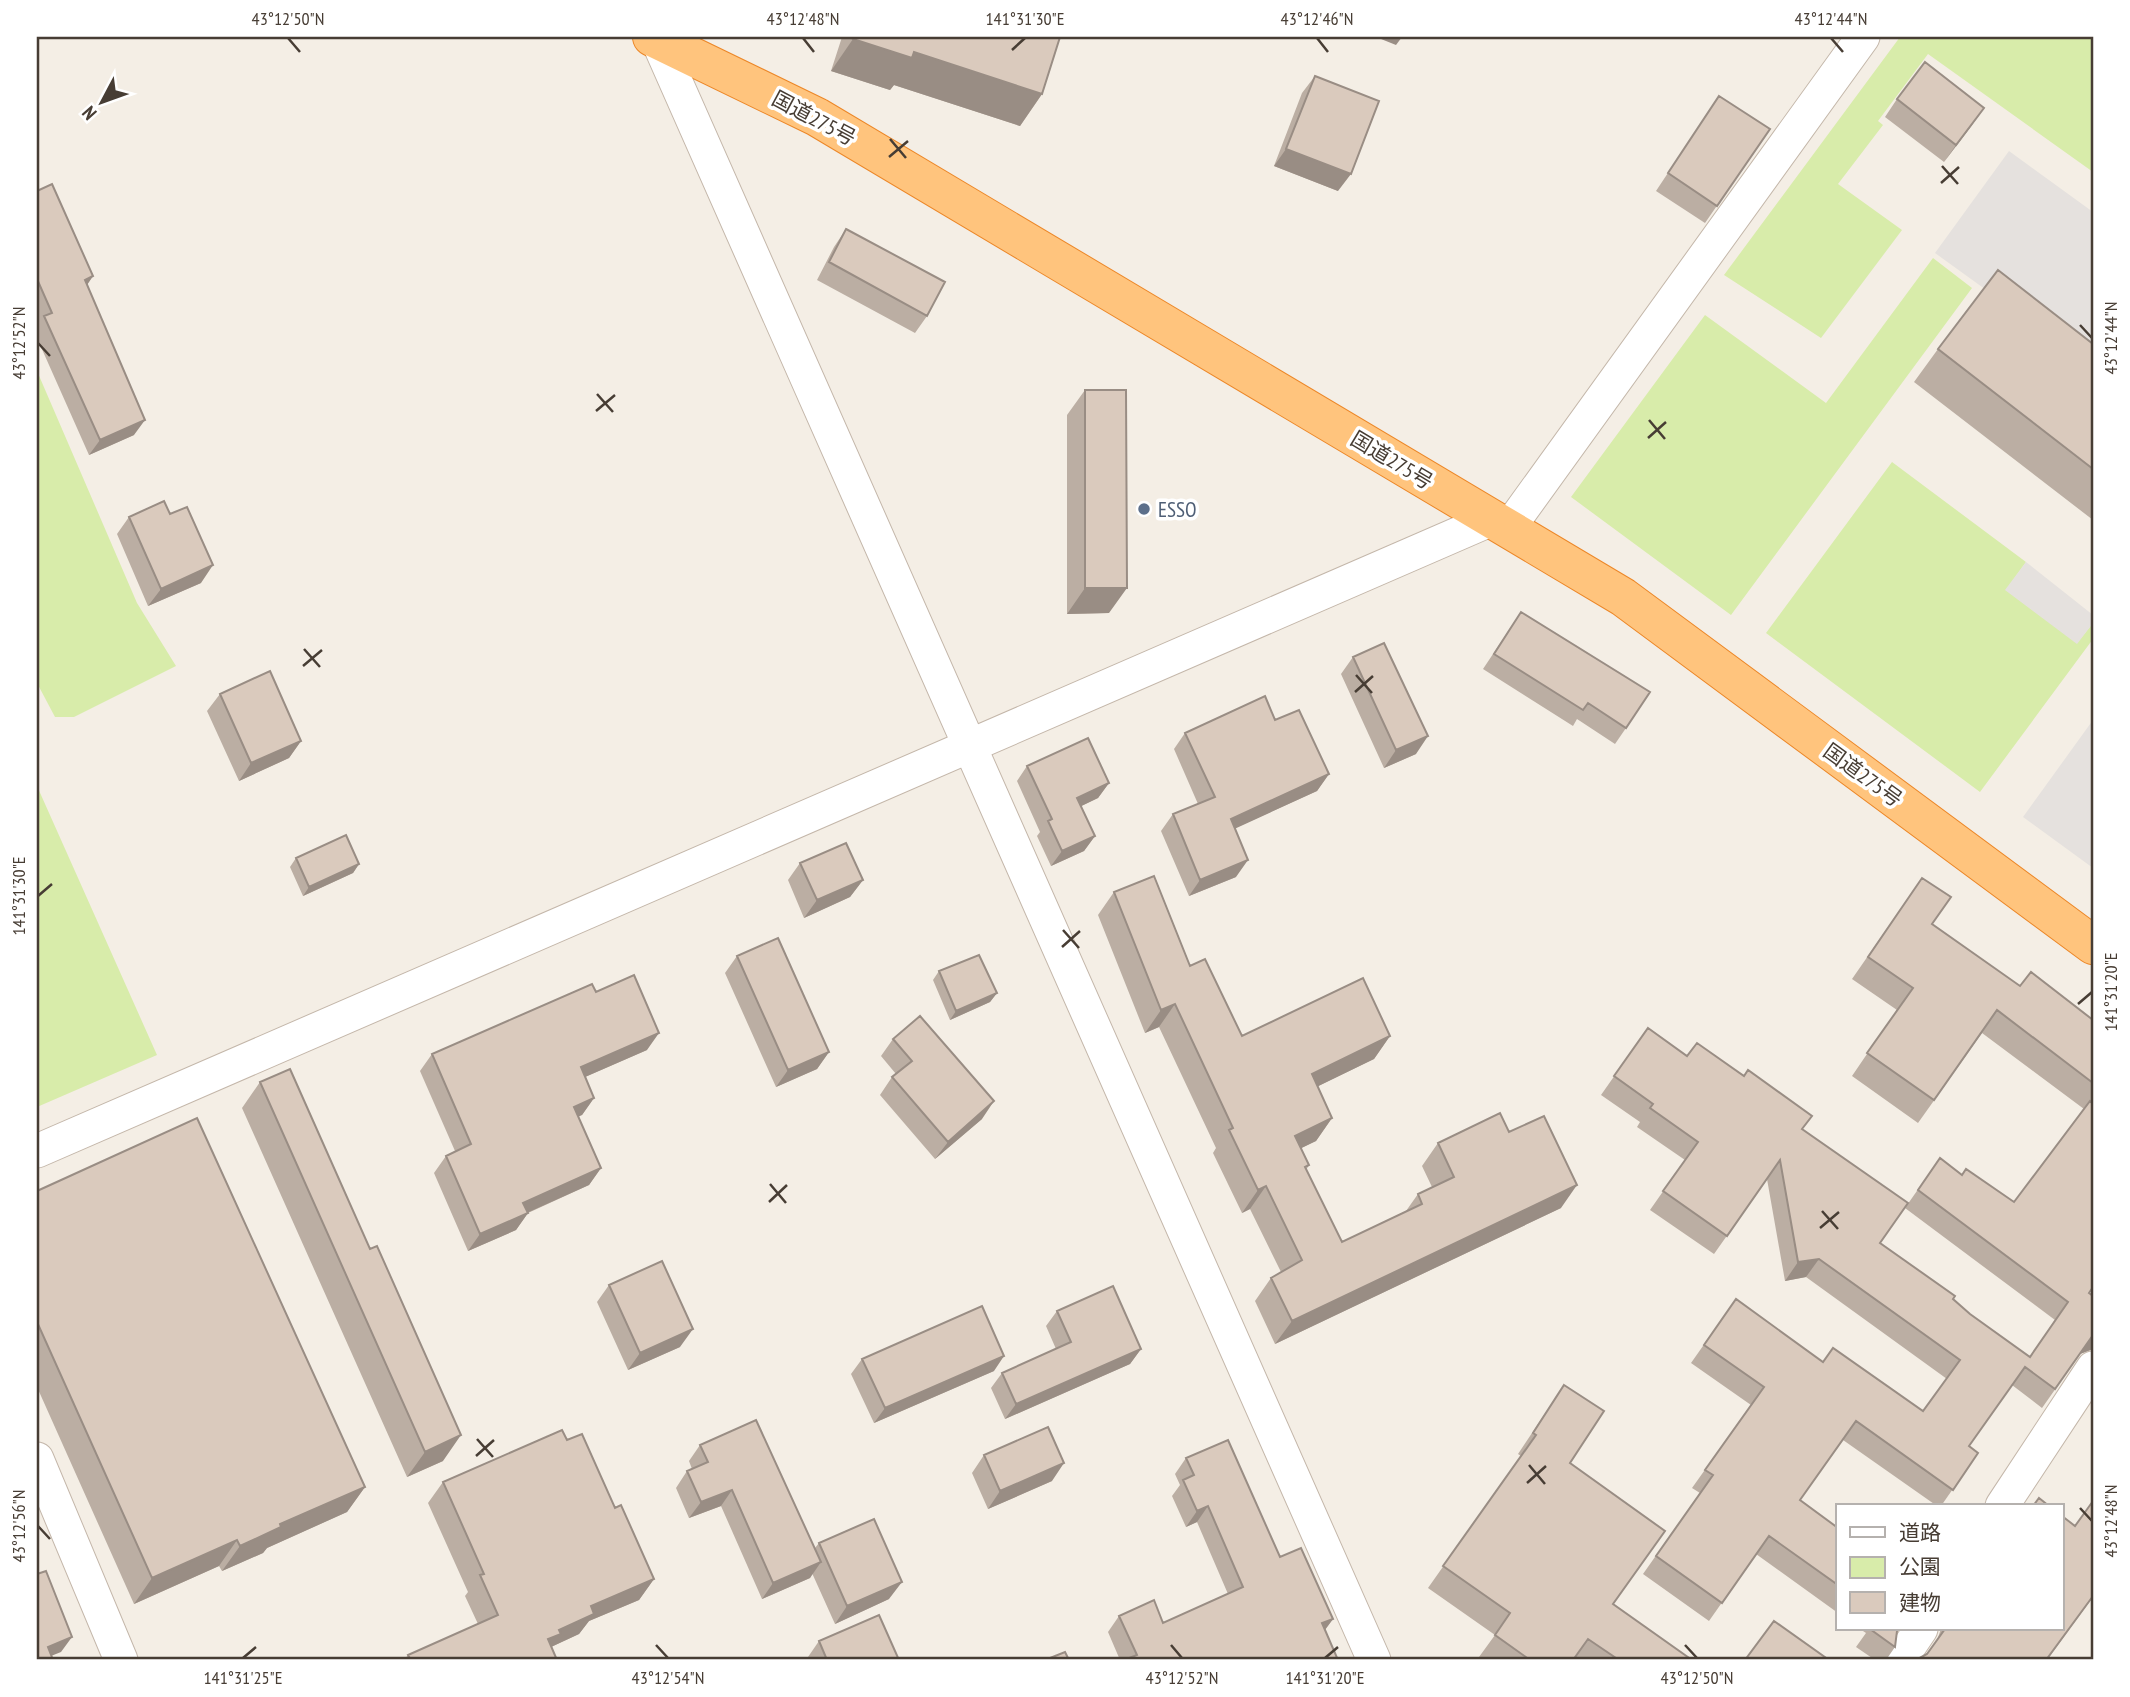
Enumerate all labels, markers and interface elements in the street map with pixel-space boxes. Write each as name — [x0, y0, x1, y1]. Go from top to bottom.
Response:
text: 43°12'50"N — [252, 7, 324, 30]
text: 43°12'48"N — [767, 7, 839, 30]
text: 141°31'30"E — [986, 7, 1064, 30]
text: 43°12'46"N — [1281, 7, 1353, 30]
text: 43°12'44"N — [1795, 7, 1867, 30]
north arrow — [66, 66, 136, 136]
street label: 国道275号 — [767, 85, 861, 151]
text: N — [77, 101, 102, 125]
text: 43°12'44"N — [2099, 302, 2122, 374]
text: 43°12'52"N — [7, 307, 30, 379]
street label: 国道275号 — [1346, 425, 1438, 495]
place label: ESSO — [1158, 496, 1197, 523]
marker: ESSO — [1136, 501, 1152, 517]
street label: 国道275号 — [1818, 737, 1908, 813]
text: 141°31'30"E — [7, 857, 30, 935]
text: 141°31'20"E — [2099, 953, 2122, 1031]
text: 43°12'48"N — [2099, 1485, 2122, 1557]
text: 43°12'56"N — [7, 1490, 30, 1562]
legend — [1836, 1504, 2064, 1630]
text: 道路 — [1899, 1519, 1941, 1546]
text: 公園 — [1899, 1553, 1941, 1580]
text: 建物 — [1899, 1589, 1941, 1616]
text: 141°31'25"E — [204, 1666, 282, 1689]
text: 43°12'54"N — [632, 1666, 704, 1689]
text: 43°12'52"N — [1146, 1666, 1218, 1689]
text: 141°31'20"E — [1286, 1666, 1364, 1689]
text: 43°12'50"N — [1661, 1666, 1733, 1689]

